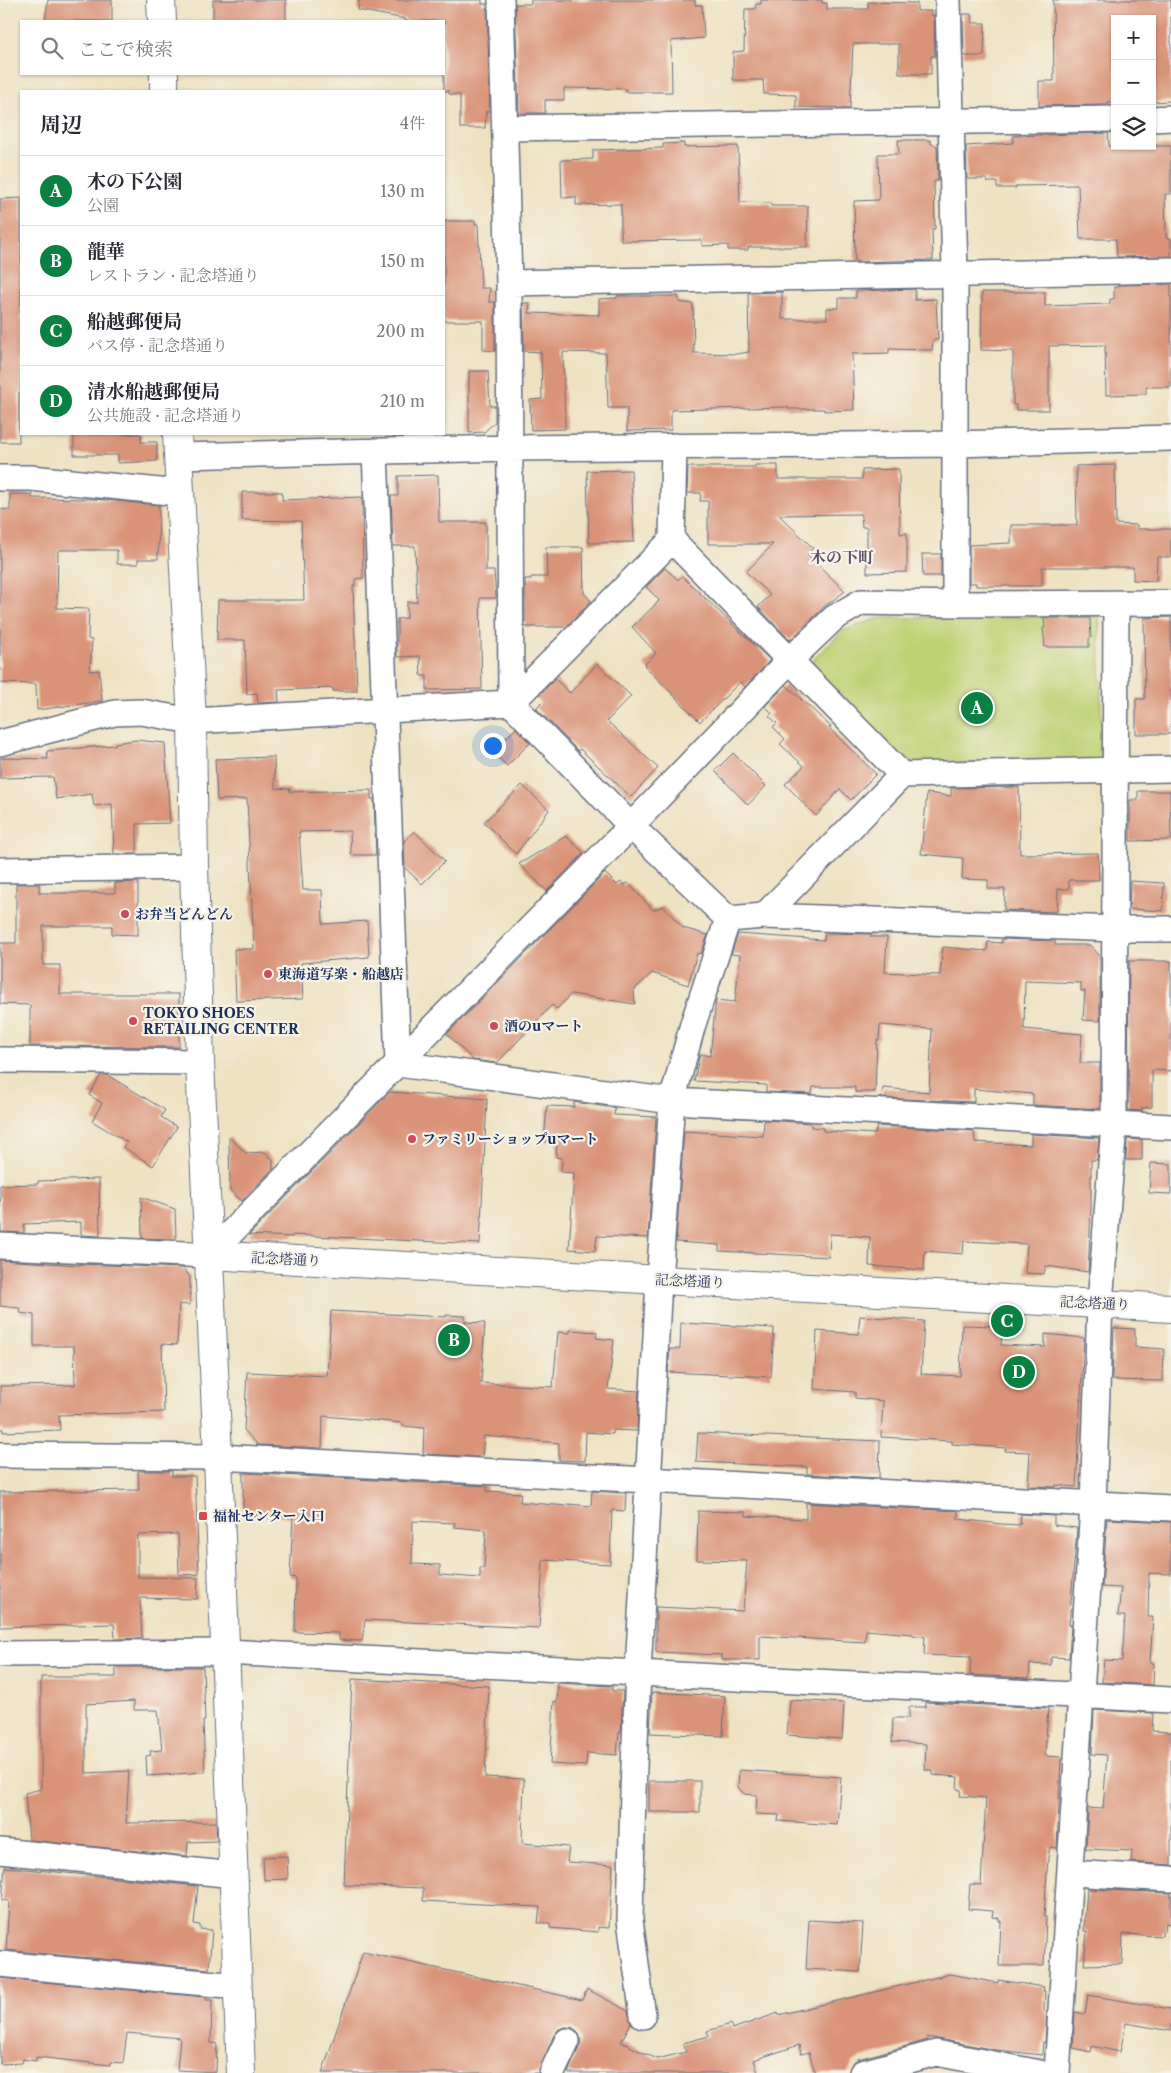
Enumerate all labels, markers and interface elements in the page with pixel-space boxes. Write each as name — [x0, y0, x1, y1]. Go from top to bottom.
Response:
map controls — [1111, 15, 1156, 150]
button: + — [1111, 15, 1156, 60]
search box — [20, 20, 445, 75]
icon: search — [38, 34, 66, 62]
text: ここで検索 — [78, 38, 173, 61]
button: − — [1111, 60, 1156, 105]
button: layers — [1111, 105, 1156, 150]
text: 周辺 — [40, 112, 82, 137]
text: 4件 — [400, 113, 425, 133]
text: 木の下公園 — [87, 170, 182, 193]
text: A — [50, 181, 62, 201]
text: 130 m — [380, 181, 425, 201]
text: 公園 — [87, 195, 119, 215]
text: 龍華 — [87, 240, 125, 263]
text: B — [50, 251, 62, 271]
text: 150 m — [380, 251, 425, 271]
text: レストラン · 記念塔通り — [87, 265, 260, 285]
text: 船越郵便局 — [87, 310, 182, 333]
text: C — [50, 321, 62, 341]
text: 200 m — [376, 321, 425, 341]
text: バス停 · 記念塔通り — [87, 335, 228, 355]
text: 清水船越郵便局 — [87, 380, 220, 403]
text: D — [49, 391, 63, 411]
text: 210 m — [380, 391, 425, 411]
text: 公共施設 · 記念塔通り — [87, 405, 244, 425]
district label: 木の下町 — [810, 547, 874, 567]
pin: A — [961, 689, 993, 727]
your location — [480, 733, 506, 759]
place label: お弁当どんどん — [135, 905, 233, 923]
marker: お弁当どんどん — [119, 908, 131, 920]
place label: 東海道写楽・船越店 — [278, 965, 404, 983]
marker: 東海道写楽・船越店 — [262, 968, 274, 980]
place label: TOKYO SHOES RETAILING CENTER — [143, 1004, 300, 1038]
marker: TOKYO SHOES RETAILING CENTER — [127, 1015, 139, 1027]
place label: 酒のuマート — [504, 1017, 583, 1035]
marker: 酒のuマート — [488, 1020, 500, 1032]
place label: ファミリーショップuマート — [422, 1130, 598, 1148]
marker: ファミリーショップuマート — [406, 1133, 418, 1145]
street label: 記念塔通り — [251, 1248, 321, 1270]
street label: 記念塔通り — [655, 1270, 725, 1292]
street label: 記念塔通り — [1060, 1292, 1130, 1314]
pin: C — [991, 1302, 1023, 1340]
pin: B — [438, 1321, 470, 1359]
pin: D — [1003, 1353, 1035, 1391]
place label: 福祉センター入口 — [213, 1507, 324, 1525]
marker: 福祉センター入口 — [197, 1510, 209, 1522]

